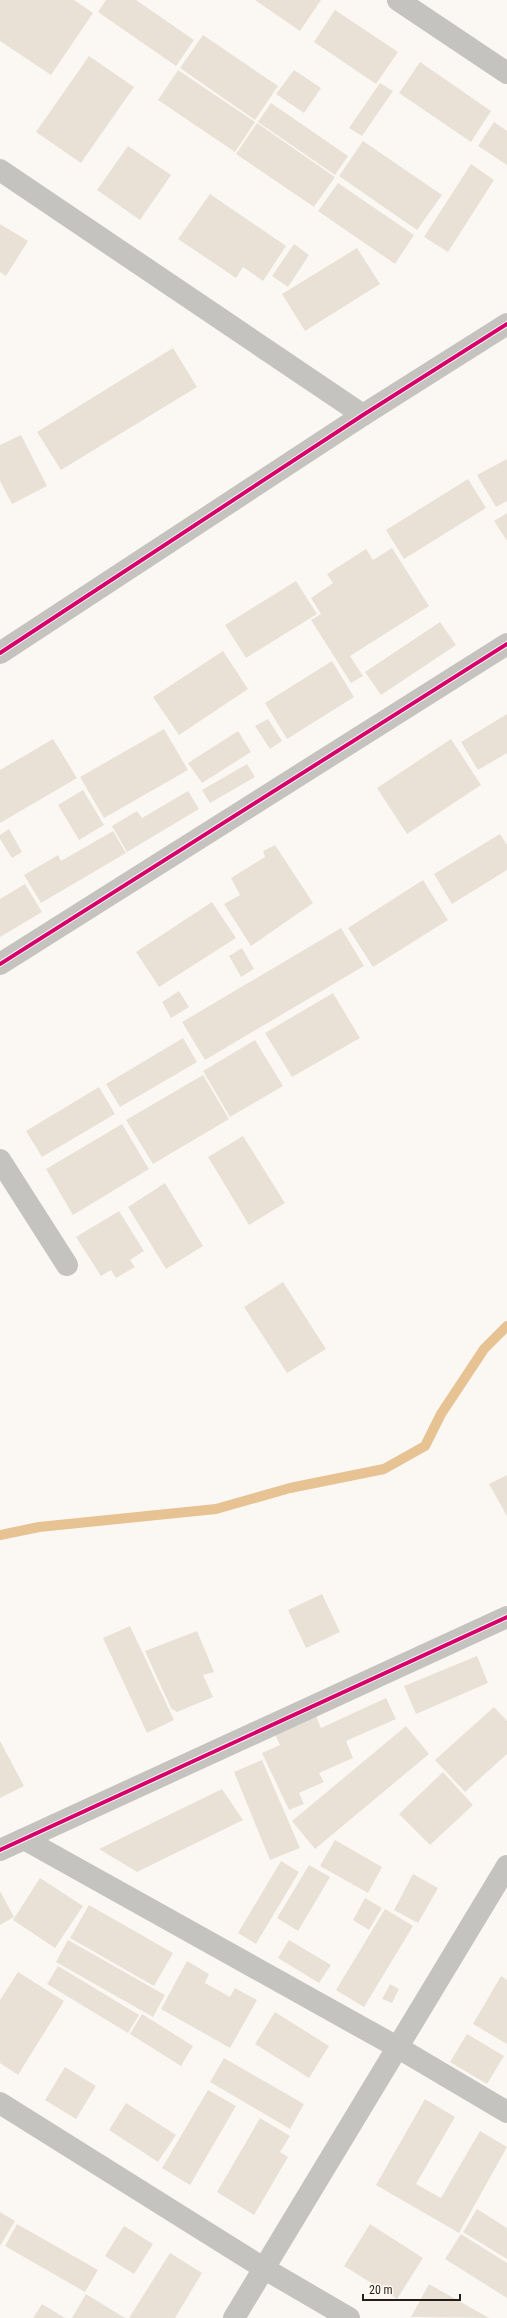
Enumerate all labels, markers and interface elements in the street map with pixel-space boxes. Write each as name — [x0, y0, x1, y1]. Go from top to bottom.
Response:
scale bar — [363, 2276, 460, 2302]
text: 20 m — [369, 2283, 393, 2297]

